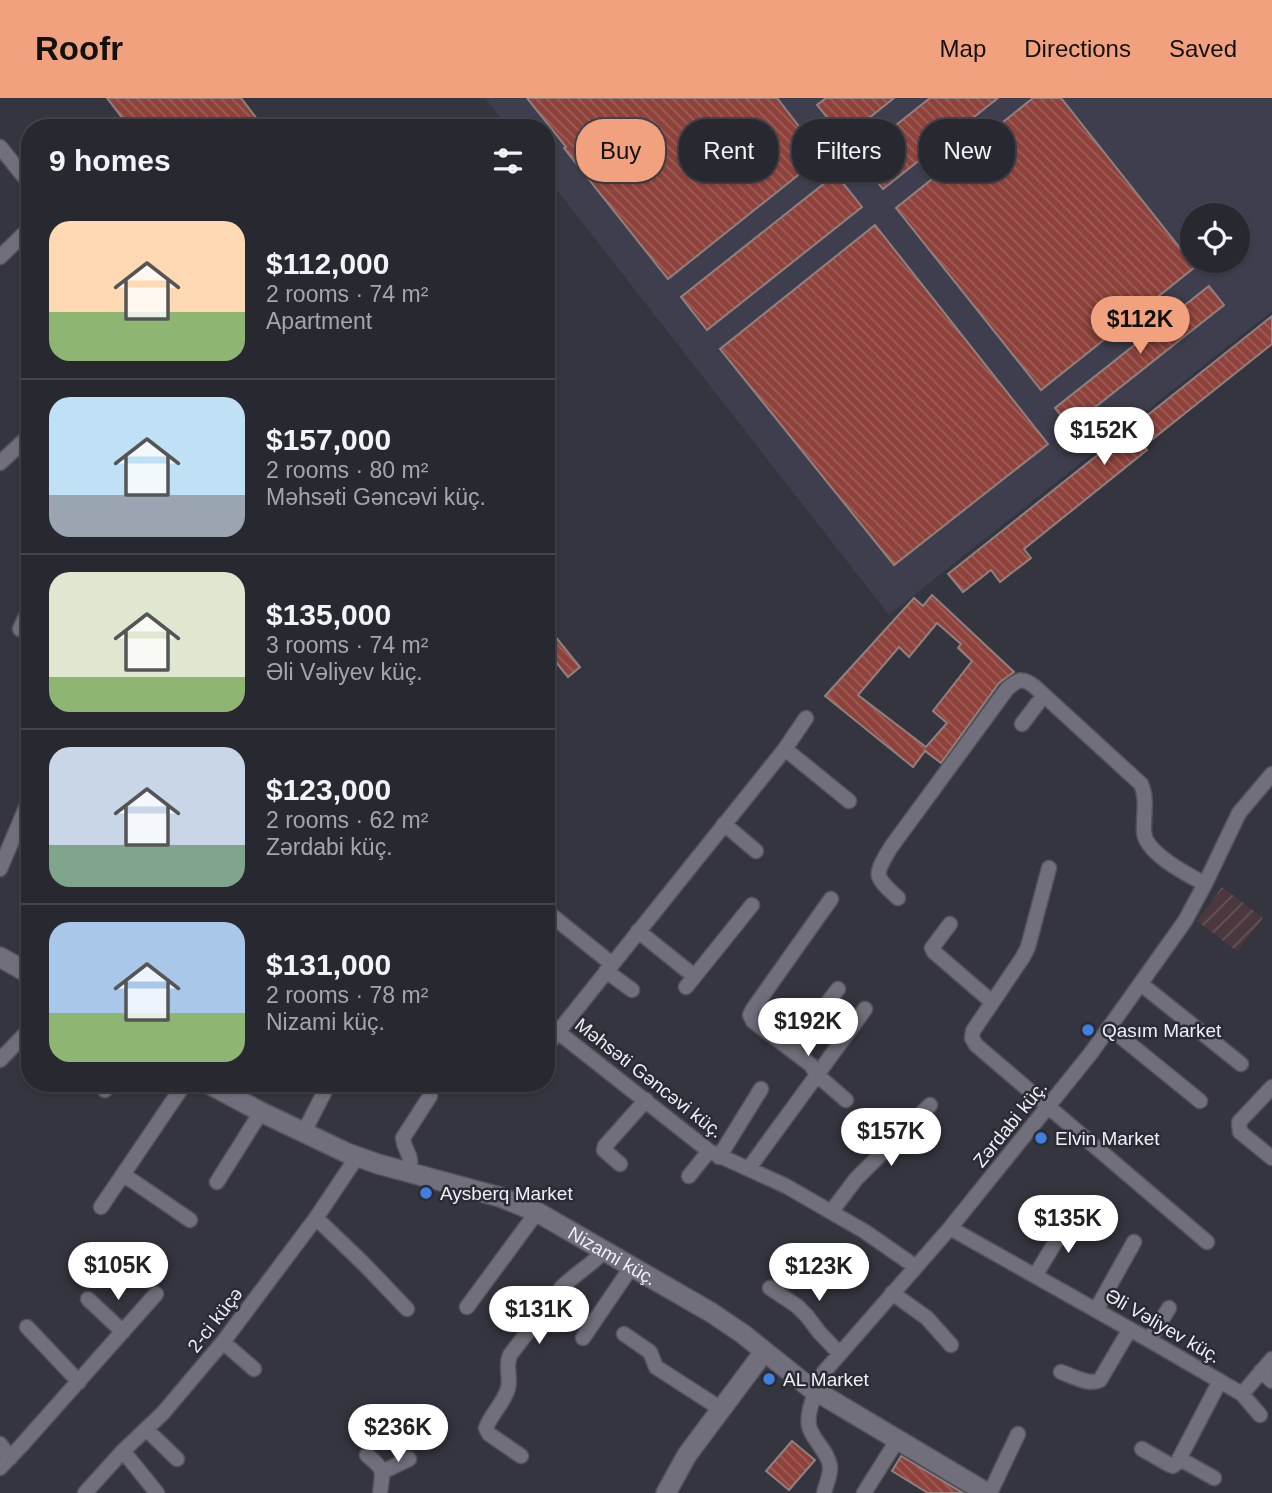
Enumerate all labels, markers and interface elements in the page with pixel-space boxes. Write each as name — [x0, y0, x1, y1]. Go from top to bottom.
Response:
text: Roofr — [35, 30, 123, 67]
text: Map — [940, 35, 986, 62]
text: Directions — [1024, 35, 1131, 62]
text: Saved — [1169, 35, 1237, 62]
chip: Buy — [576, 119, 665, 182]
chip: Rent — [679, 119, 778, 182]
chip: Filters — [792, 119, 905, 182]
chip: New — [919, 119, 1015, 182]
icon: filters — [489, 142, 527, 180]
text: 9 homes — [49, 144, 171, 177]
map controls — [1180, 203, 1250, 273]
button: locate — [1180, 203, 1250, 273]
text: $112,000 — [266, 247, 389, 280]
icon: home — [105, 249, 189, 333]
text: 2 rooms · 74 m² — [266, 281, 428, 307]
pin: $112K — [1091, 296, 1189, 356]
text: $112K — [1107, 306, 1173, 332]
text: Apartment — [266, 308, 372, 334]
pin: $152K — [1055, 408, 1153, 467]
text: $152K — [1070, 417, 1138, 443]
text: $157,000 — [266, 423, 391, 456]
icon: home — [105, 425, 189, 509]
text: 2 rooms · 80 m² — [266, 457, 428, 483]
text: Məhsəti Gəncəvi küç. — [266, 484, 486, 510]
text: $135,000 — [266, 598, 391, 631]
icon: home — [105, 600, 189, 684]
text: 3 rooms · 74 m² — [266, 632, 428, 658]
text: Əli Vəliyev küç. — [266, 659, 423, 685]
text: $123,000 — [266, 773, 391, 806]
icon: home — [105, 775, 189, 859]
text: 2 rooms · 62 m² — [266, 807, 428, 833]
text: Zərdabi küç. — [266, 834, 393, 860]
text: $131,000 — [266, 948, 391, 981]
icon: home — [105, 950, 189, 1034]
text: 2 rooms · 78 m² — [266, 982, 428, 1008]
pin: $192K — [759, 998, 857, 1058]
text: $192K — [774, 1008, 842, 1034]
text: Nizami küç. — [266, 1009, 385, 1035]
street label: Məhsəti Gəncəvi küç. — [571, 1014, 727, 1142]
place label: Qasım Market — [1102, 1020, 1222, 1041]
marker: Qasım Market — [1080, 1022, 1096, 1038]
street label: Zərdabi küç. — [969, 1077, 1051, 1171]
pin: $157K — [842, 1108, 940, 1168]
text: $157K — [857, 1118, 925, 1144]
place label: Elvin Market — [1055, 1128, 1160, 1149]
marker: Elvin Market — [1033, 1130, 1049, 1146]
place label: Aysberq Market — [440, 1183, 573, 1204]
marker: Aysberq Market — [418, 1185, 434, 1201]
pin: $135K — [1019, 1196, 1117, 1255]
text: $135K — [1034, 1205, 1102, 1231]
street label: Nizami küç. — [565, 1222, 660, 1289]
pin: $105K — [69, 1242, 167, 1302]
pin: $123K — [770, 1244, 868, 1303]
text: $105K — [84, 1252, 152, 1278]
text: $123K — [785, 1253, 853, 1279]
street label: 2-ci küçə — [183, 1284, 247, 1356]
street label: Əli Vəliyev küç. — [1102, 1285, 1224, 1367]
pin: $131K — [490, 1286, 588, 1346]
text: $131K — [505, 1296, 573, 1322]
place label: AL Market — [783, 1369, 870, 1390]
marker: AL Market — [761, 1371, 777, 1387]
pin: $236K — [349, 1404, 447, 1464]
text: $236K — [364, 1414, 432, 1440]

